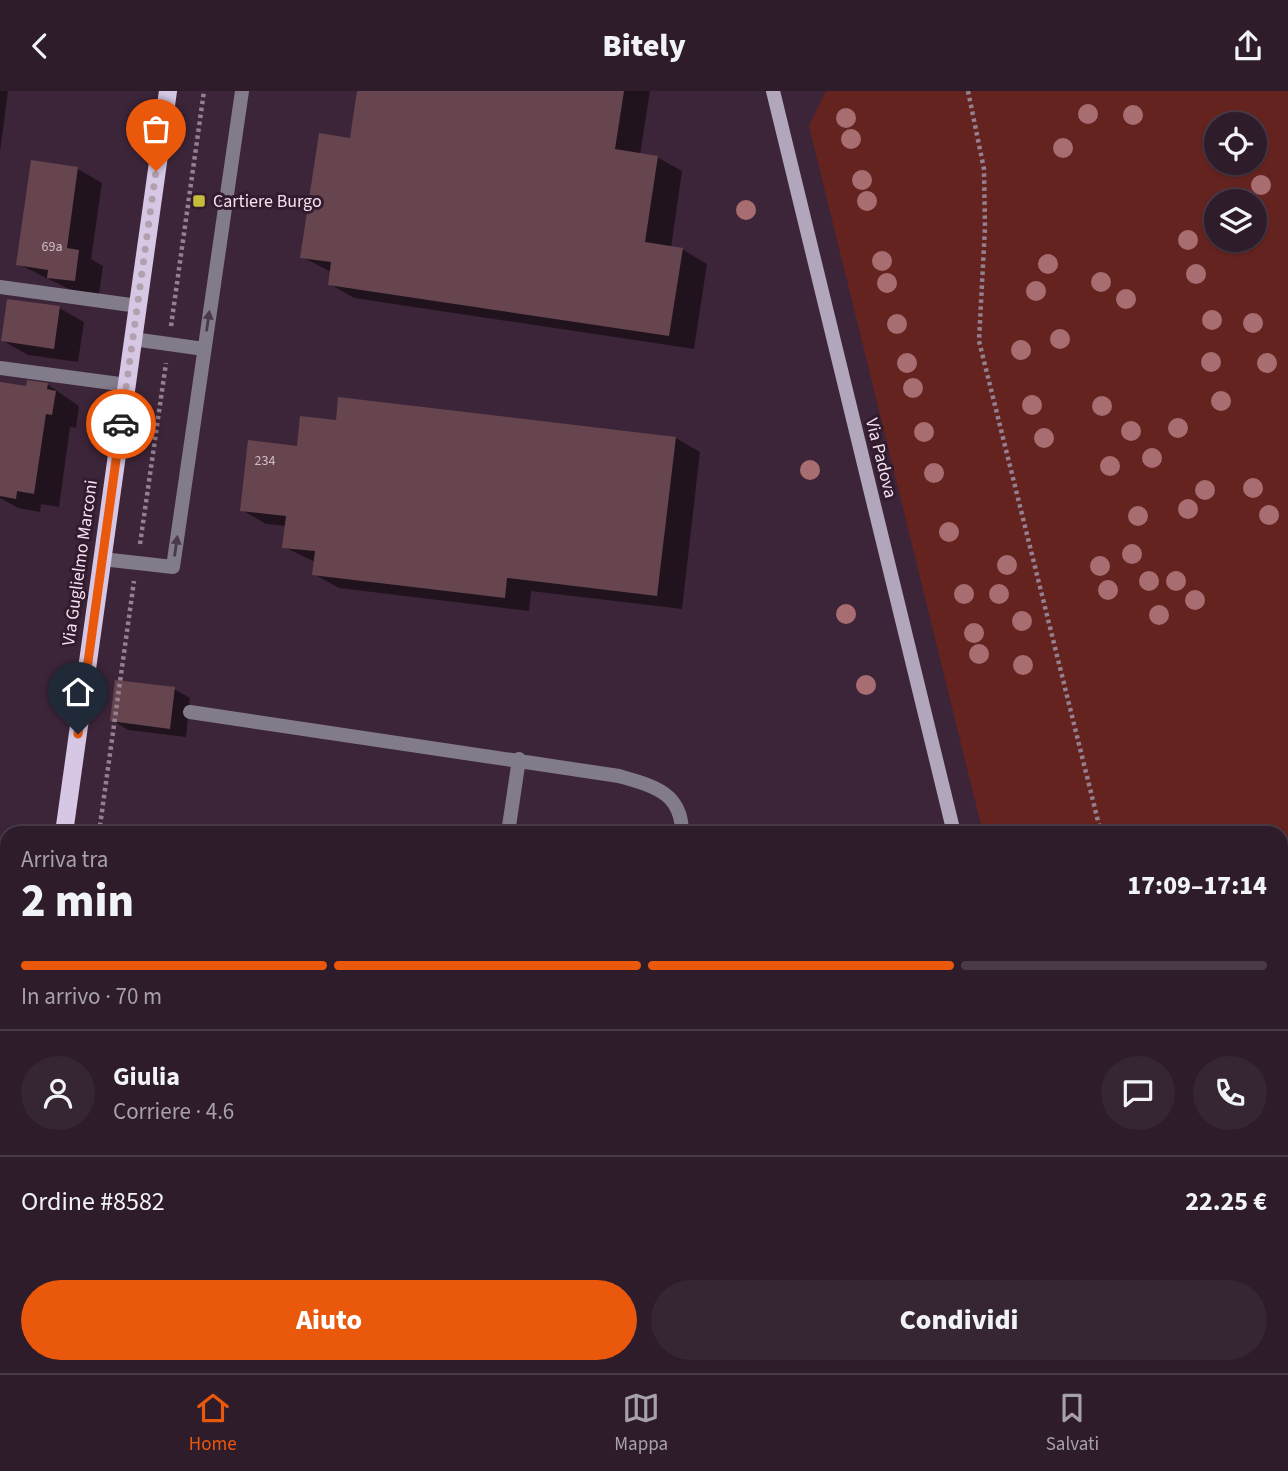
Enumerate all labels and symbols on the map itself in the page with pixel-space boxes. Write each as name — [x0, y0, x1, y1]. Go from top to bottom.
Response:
pin — [126, 99, 186, 171]
place label: Cartiere Burgo — [213, 189, 322, 214]
marker: Cartiere Burgo — [191, 193, 207, 209]
house number: 69a — [42, 237, 62, 257]
one-way arrow — [203, 310, 214, 332]
courier — [86, 389, 156, 459]
street label: Via Padova — [859, 415, 903, 501]
house number: 234 — [255, 451, 275, 471]
street label: Via Guglielmo Marconi — [56, 478, 104, 648]
one-way arrow — [171, 535, 182, 557]
pin — [48, 662, 108, 734]

